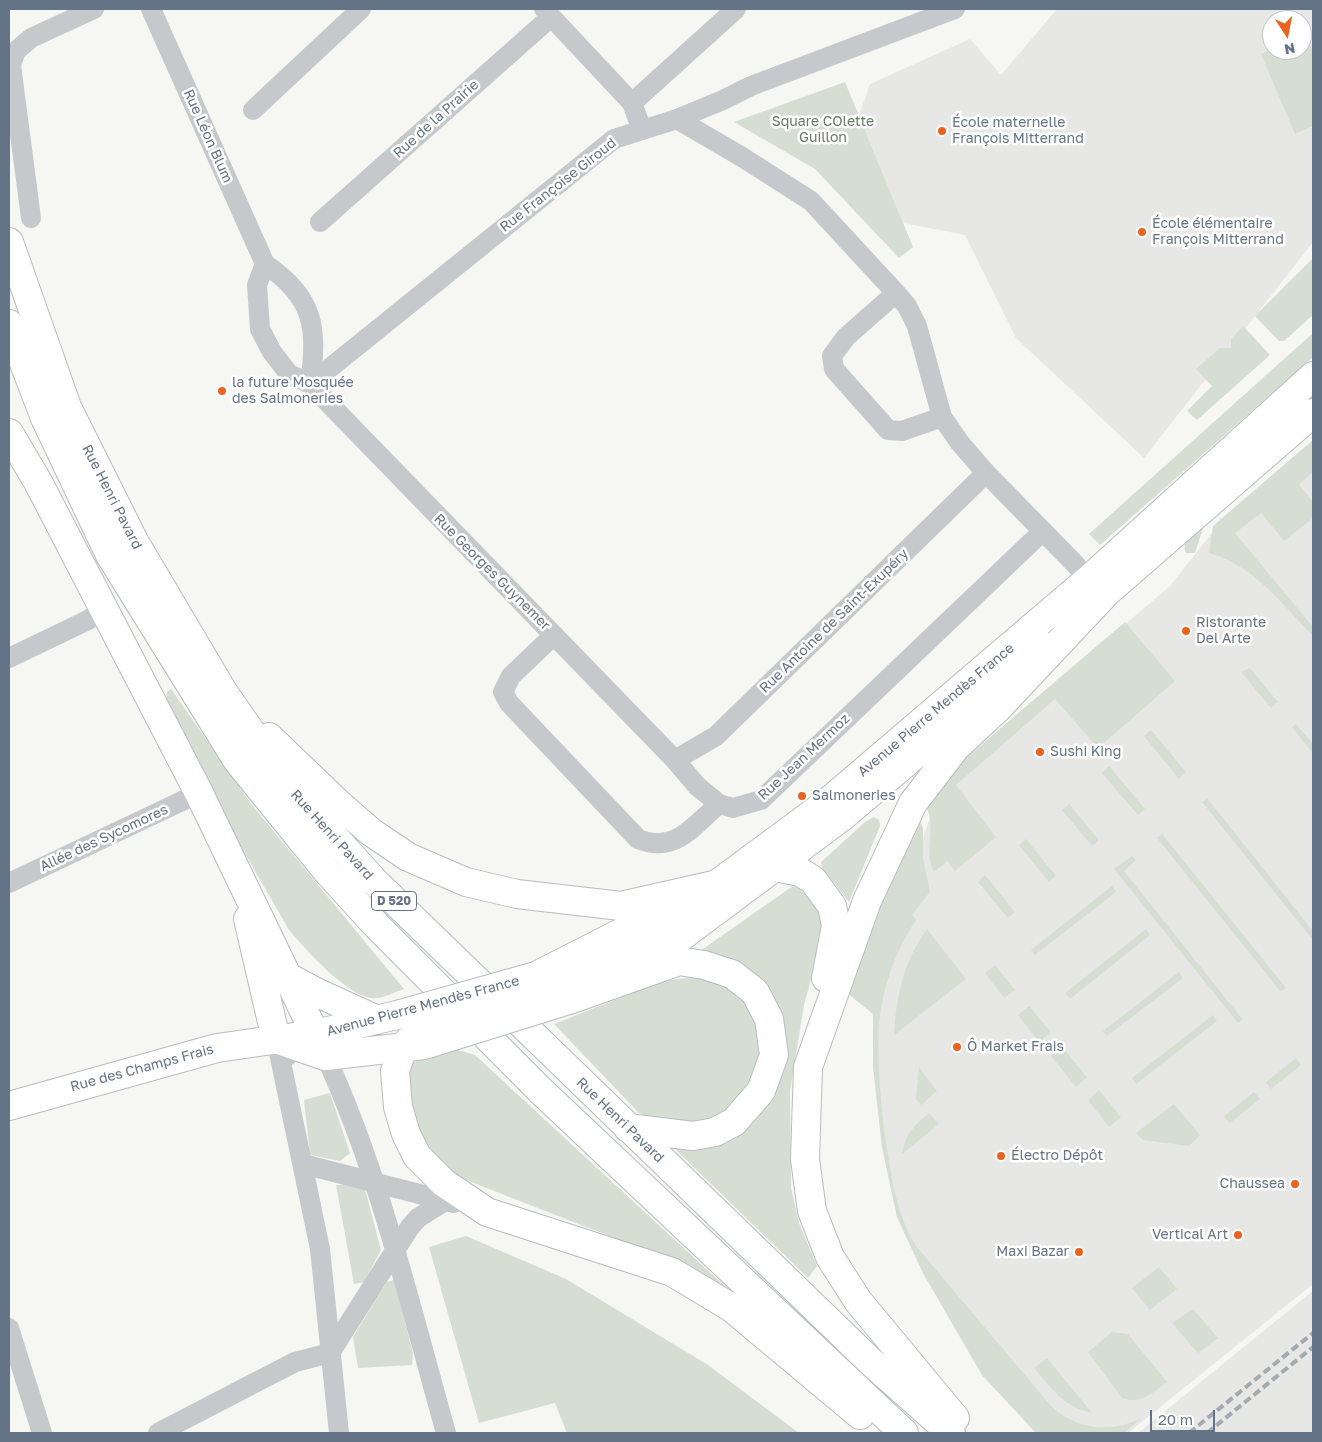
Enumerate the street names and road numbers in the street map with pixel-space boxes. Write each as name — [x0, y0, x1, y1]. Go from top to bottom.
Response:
street label: Rue de la Prairie — [390, 76, 482, 162]
street label: Rue Léon Blum — [180, 87, 236, 185]
street label: Rue Françoise Giroud — [497, 134, 619, 236]
street label: Rue Henri Pavard — [78, 442, 146, 552]
street label: Rue Georges Guynemer — [430, 510, 554, 634]
street label: Rue Antoine de Saint-Exupéry — [756, 545, 912, 697]
street label: Avenue Pierre Mendès France — [854, 640, 1018, 780]
street label: Rue Jean Mermoz — [755, 710, 853, 804]
street label: Rue Henri Pavard — [287, 787, 377, 883]
street label: Allée des Sycomores — [37, 801, 171, 875]
road number: D 520 — [372, 891, 416, 910]
street label: Avenue Pierre Mendès France — [325, 972, 521, 1040]
street label: Rue des Champs Frais — [69, 1041, 215, 1095]
street label: Rue Henri Pavard — [573, 1074, 667, 1166]

